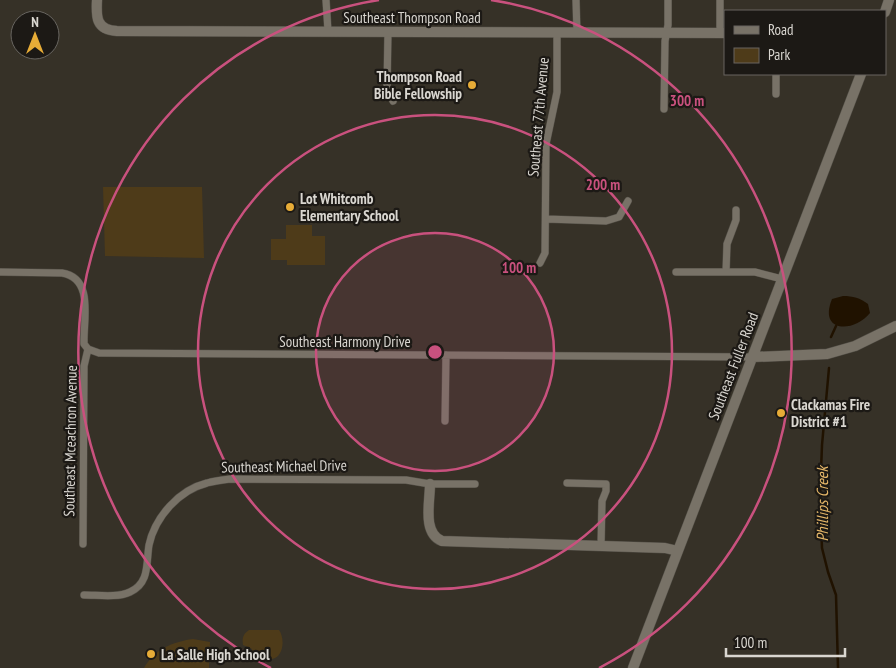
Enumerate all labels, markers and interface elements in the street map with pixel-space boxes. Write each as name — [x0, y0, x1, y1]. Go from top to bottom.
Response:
street label: Southeast Thompson Road — [343, 8, 481, 27]
north arrow — [10, 10, 60, 60]
legend — [724, 10, 886, 75]
text: N — [31, 13, 39, 31]
text: Road — [768, 20, 794, 39]
text: Park — [768, 45, 790, 64]
street label: Southeast 77th Avenue — [523, 57, 553, 177]
place label: Thompson Road Bible Fellowship — [374, 67, 462, 103]
marker: Thompson Road Bible Fellowship — [466, 79, 478, 91]
text: 300 m — [670, 91, 704, 110]
text: 200 m — [586, 175, 620, 194]
place label: Lot Whitcomb Elementary School — [300, 189, 399, 225]
marker: Lot Whitcomb Elementary School — [284, 201, 296, 213]
text: 100 m — [502, 258, 536, 277]
street label: Southeast Fuller Road — [704, 310, 762, 422]
street label: Southeast Harmony Drive — [279, 332, 411, 351]
centre of rings — [426, 343, 444, 361]
street label: Southeast Mceachron Avenue — [59, 365, 81, 517]
place label: Clackamas Fire District #1 — [791, 395, 870, 431]
marker: Clackamas Fire District #1 — [775, 407, 787, 419]
street label: Southeast Michael Drive — [221, 455, 347, 477]
water label: Phillips Creek — [812, 465, 832, 542]
scale bar — [726, 626, 845, 658]
text: 100 m — [734, 633, 767, 652]
place label: La Salle High School — [161, 645, 270, 664]
marker: La Salle High School — [145, 648, 157, 660]

